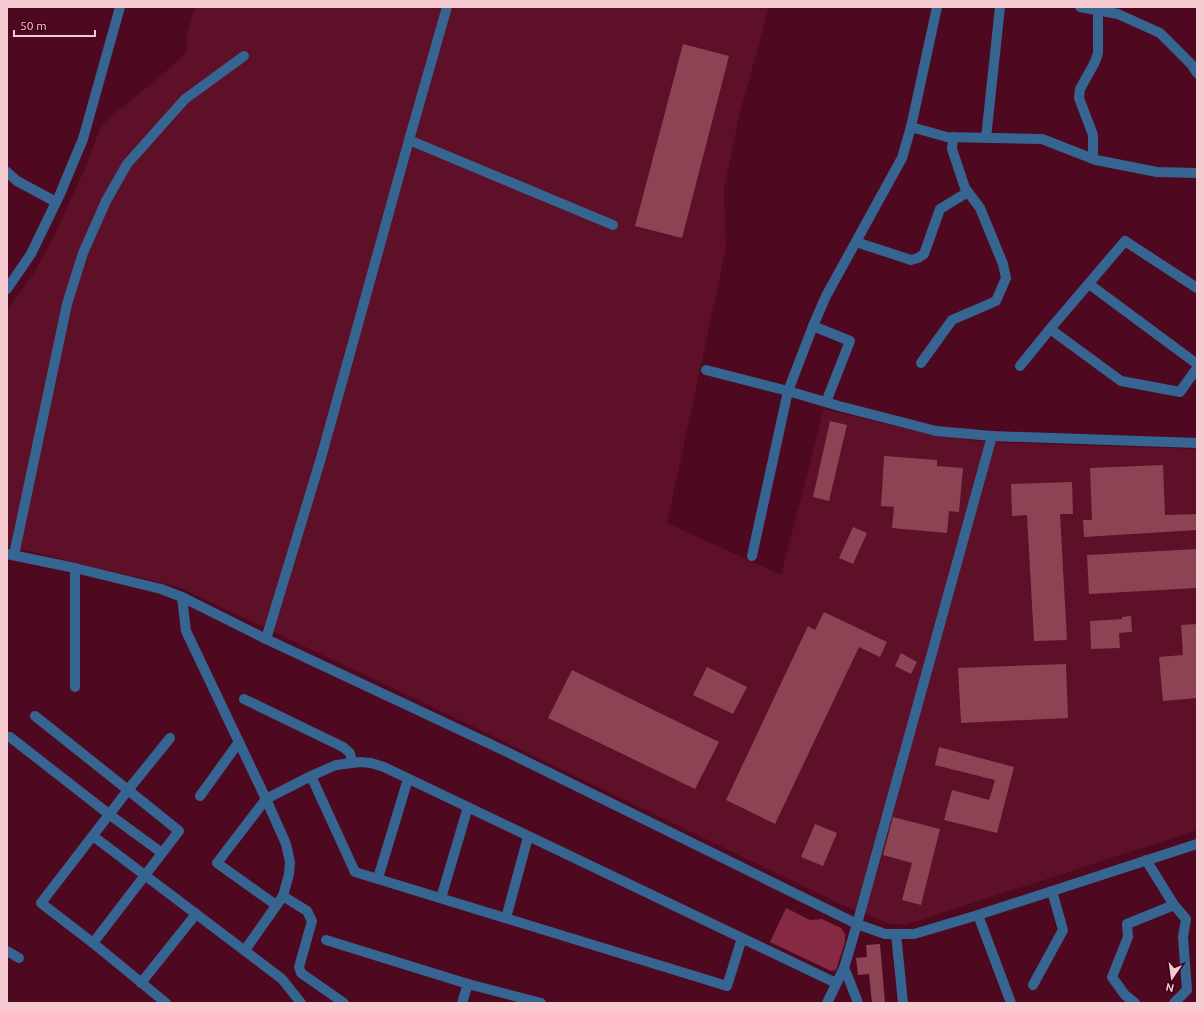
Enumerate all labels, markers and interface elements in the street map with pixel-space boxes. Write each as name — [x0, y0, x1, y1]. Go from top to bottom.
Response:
scale bar — [14, 12, 95, 38]
text: 50 m — [20, 19, 47, 32]
north arrow — [1152, 958, 1192, 998]
text: N — [1164, 981, 1175, 995]

